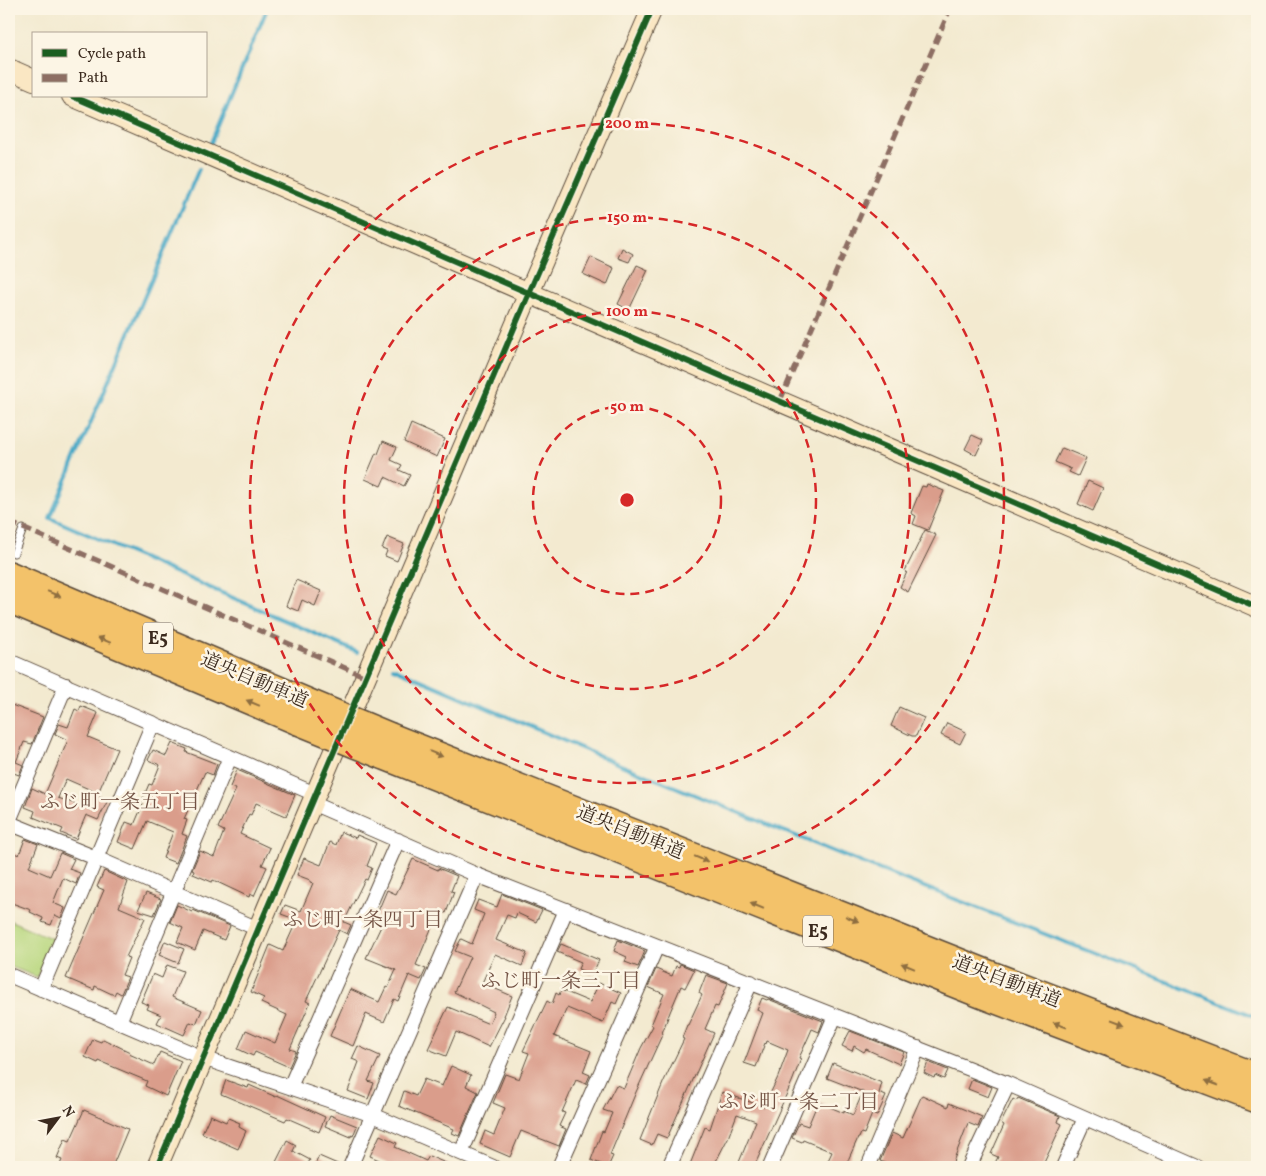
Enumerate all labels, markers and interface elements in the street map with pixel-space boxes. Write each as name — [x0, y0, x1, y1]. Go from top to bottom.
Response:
legend — [32, 32, 208, 98]
text: Cycle path — [78, 44, 146, 65]
text: Path — [78, 68, 108, 89]
text: 200 m — [605, 114, 649, 135]
text: 150 m — [607, 208, 647, 229]
text: 100 m — [606, 302, 649, 323]
text: 50 m — [610, 397, 644, 418]
centre of rings — [618, 491, 636, 509]
one-way arrow — [47, 590, 61, 598]
road number: E5 — [143, 622, 173, 654]
one-way arrow — [96, 636, 111, 644]
street label: 道央自動車道 — [197, 647, 312, 715]
one-way arrow — [246, 699, 260, 707]
one-way arrow — [429, 750, 444, 758]
district label: ふじ町一条五丁目 — [40, 789, 200, 817]
street label: 道央自動車道 — [573, 799, 688, 866]
one-way arrow — [694, 855, 709, 863]
one-way arrow — [749, 902, 764, 910]
district label: ふじ町一条四丁目 — [283, 907, 443, 935]
one-way arrow — [845, 915, 860, 923]
road number: E5 — [803, 916, 833, 946]
street label: 道央自動車道 — [948, 949, 1064, 1014]
one-way arrow — [901, 962, 915, 970]
district label: ふじ町一条三丁目 — [481, 968, 641, 996]
one-way arrow — [1111, 1018, 1126, 1026]
one-way arrow — [1052, 1021, 1067, 1029]
one-way arrow — [1204, 1079, 1219, 1086]
district label: ふじ町一条二丁目 — [719, 1089, 879, 1117]
north arrow — [32, 1094, 82, 1144]
text: N — [57, 1103, 79, 1121]

